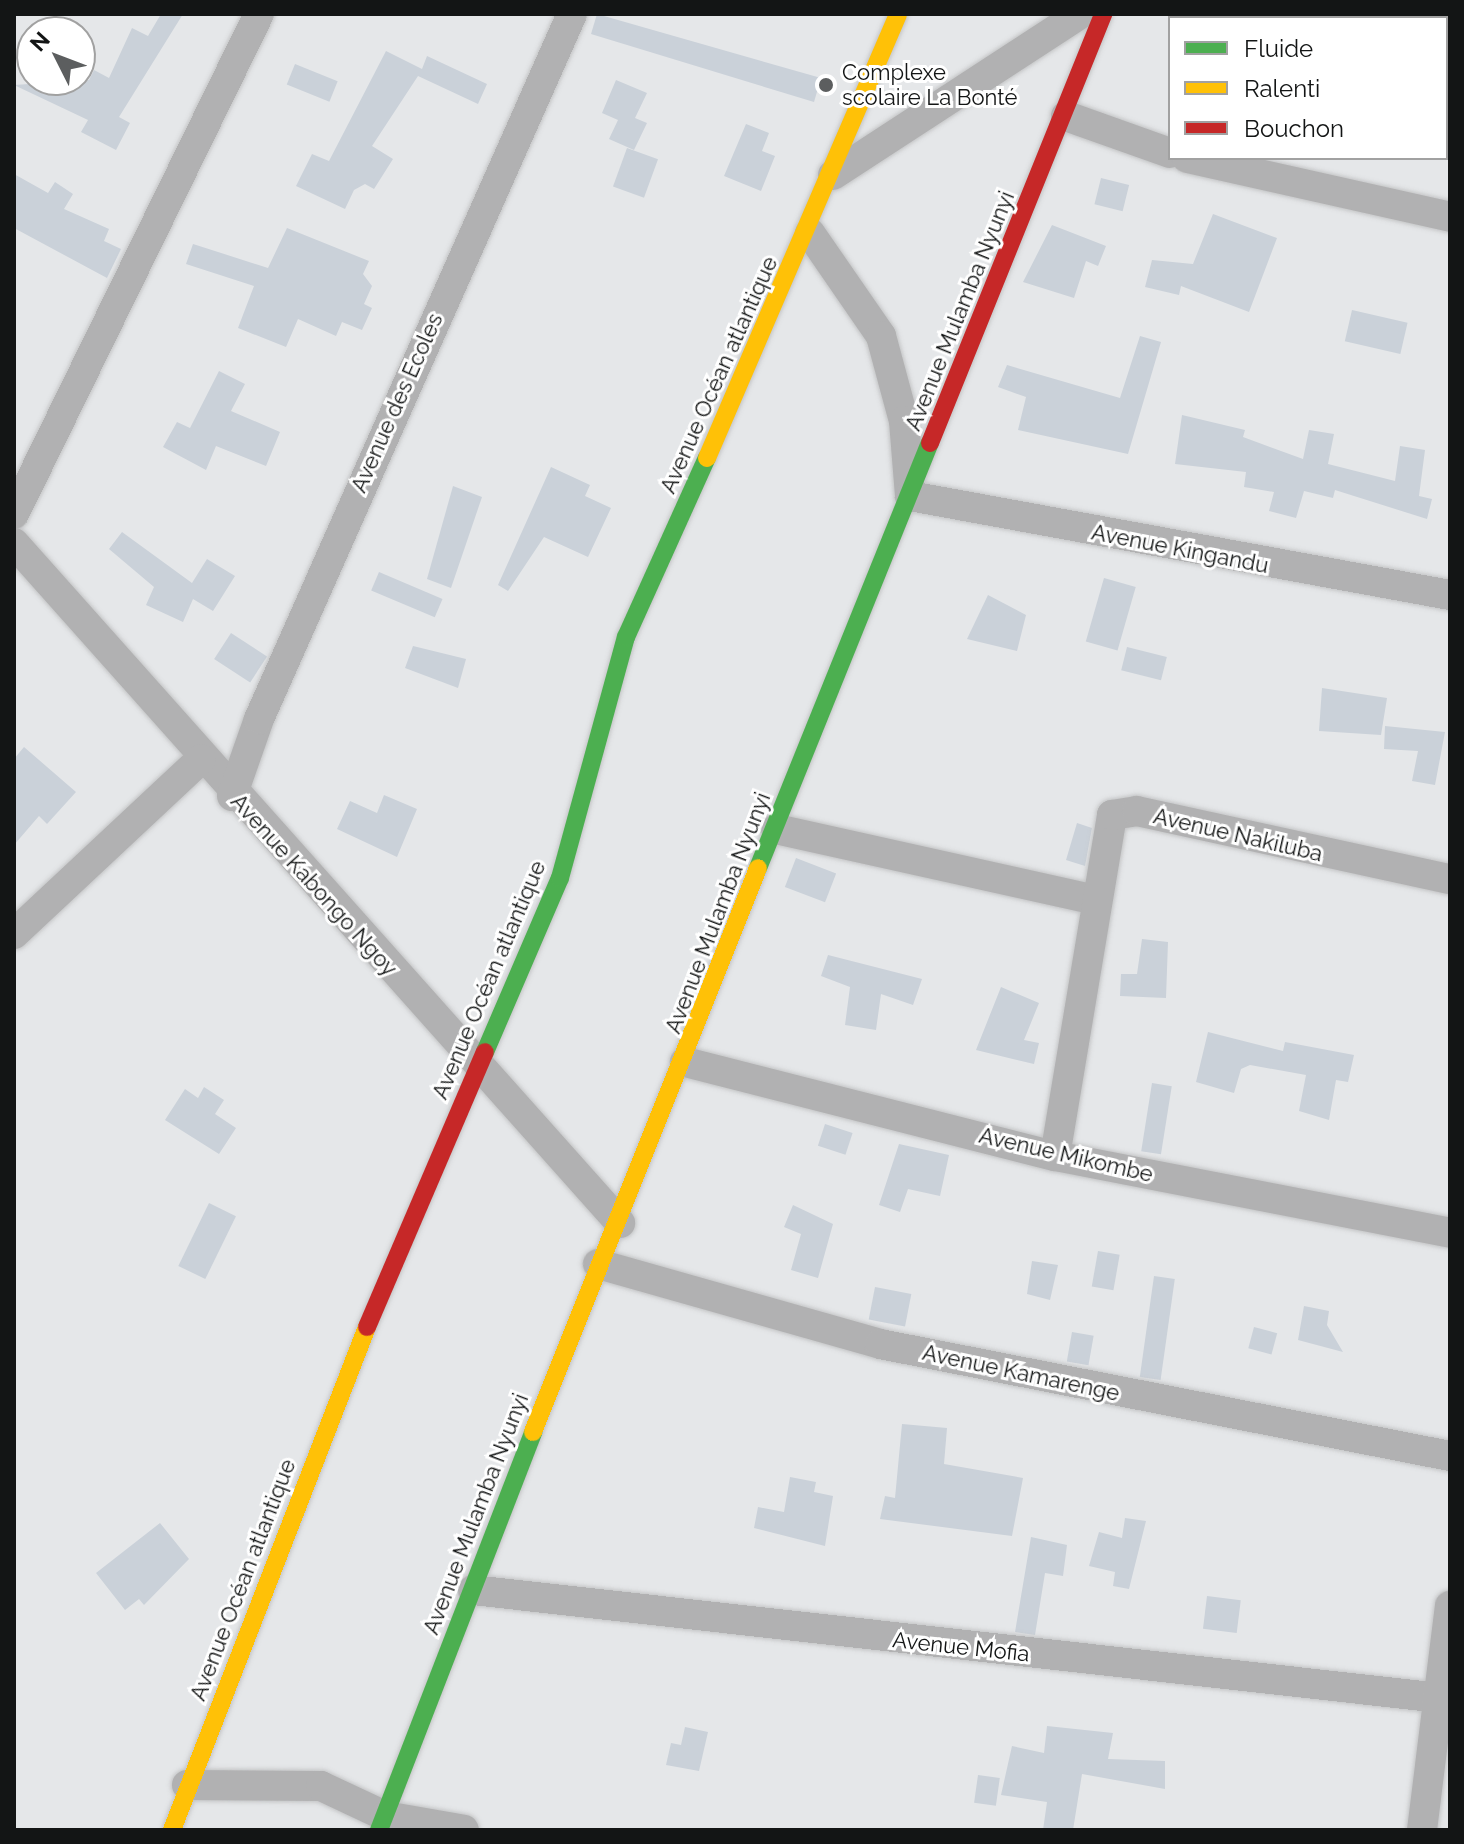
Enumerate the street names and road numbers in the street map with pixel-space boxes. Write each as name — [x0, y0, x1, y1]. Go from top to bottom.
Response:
street label: Avenue Mulamba Nyunyi — [900, 187, 1020, 435]
street label: Avenue Océan atlantique — [655, 253, 783, 497]
street label: Avenue des Ecoles — [346, 309, 448, 497]
street label: Avenue Kingandu — [1089, 519, 1271, 579]
street label: Avenue Kabongo Ngoy — [225, 789, 403, 981]
street label: Avenue Mulamba Nyunyi — [660, 789, 776, 1037]
street label: Avenue Nakiluba — [1151, 803, 1325, 867]
street label: Avenue Océan atlantique — [427, 857, 551, 1103]
street label: Avenue Mikombe — [976, 1122, 1156, 1188]
street label: Avenue Kamarenge — [920, 1339, 1122, 1407]
street label: Avenue Mulamba Nyunyi — [418, 1390, 534, 1638]
street label: Avenue Océan atlantique — [185, 1456, 301, 1704]
street label: Avenue Mofia — [891, 1627, 1031, 1667]

